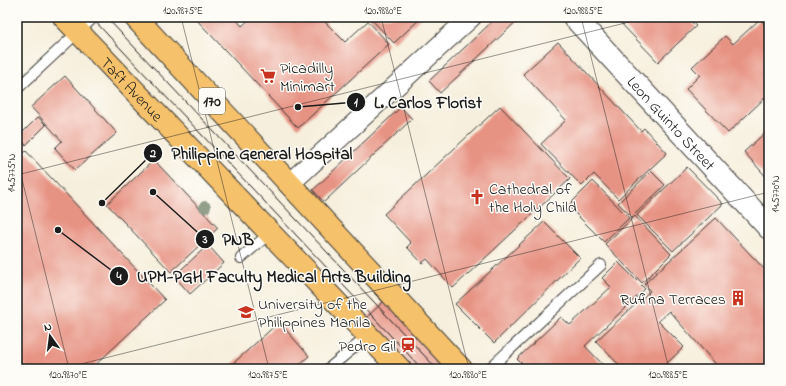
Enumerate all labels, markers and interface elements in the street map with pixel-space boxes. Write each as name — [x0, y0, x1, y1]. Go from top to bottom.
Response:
text: 120.9875°E — [163, 4, 203, 19]
text: 120.9880°E — [364, 4, 402, 19]
text: 120.9885°E — [563, 4, 603, 19]
street label: Taft Avenue — [94, 52, 168, 128]
place label: Picadilly Minimart — [280, 57, 335, 99]
supermarket icon: Picadilly Minimart — [259, 67, 277, 85]
street label: Leon Guinto Street — [620, 71, 721, 177]
callout: L. Carlos Florist — [346, 87, 490, 116]
road number: 170 — [199, 88, 225, 114]
text: L. Carlos Florist — [374, 91, 482, 116]
text: 1 — [354, 94, 358, 112]
callout: Philippine General Hospital — [143, 139, 360, 168]
text: Philippine General Hospital — [172, 142, 353, 167]
text: 2 — [149, 145, 156, 163]
text: 14.5775°N — [5, 154, 20, 192]
text: 14.5770°N — [769, 175, 784, 213]
place label: Cathedral of the Holy Child — [489, 178, 577, 220]
church icon: Cathedral of the Holy Child — [468, 188, 486, 206]
callout: PNB — [195, 224, 262, 253]
text: PNB — [222, 228, 254, 253]
text: 3 — [202, 231, 208, 249]
callout: UPM-PGH Faculty Medical Arts Building — [109, 261, 419, 290]
text: UPM-PGH Faculty Medical Arts Building — [137, 265, 411, 292]
text: 4 — [116, 268, 122, 286]
place label: Rufina Terraces — [620, 288, 726, 312]
building icon: Rufina Terraces — [729, 289, 747, 307]
place label: University of the Philippines Manila — [258, 293, 370, 335]
school or university icon: University of the Philippines Manila — [237, 303, 255, 321]
north arrow — [30, 316, 70, 356]
text: N — [42, 319, 53, 336]
place label: Pedro Gil — [339, 335, 396, 359]
station icon: Pedro Gil — [399, 336, 417, 354]
text: 120.9870°E — [49, 368, 87, 383]
text: 120.9875°E — [248, 368, 288, 383]
text: 120.9880°E — [449, 368, 487, 383]
text: 120.9885°E — [648, 368, 688, 383]

